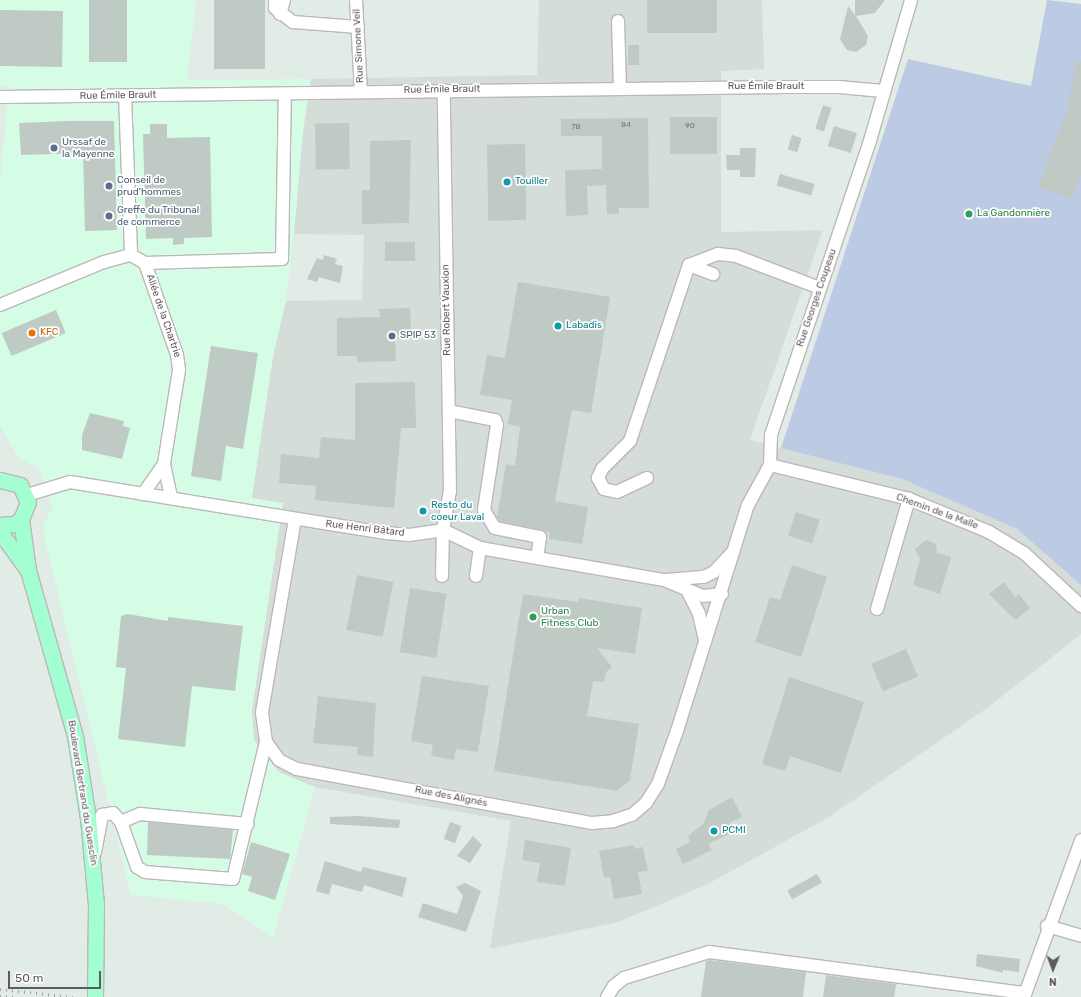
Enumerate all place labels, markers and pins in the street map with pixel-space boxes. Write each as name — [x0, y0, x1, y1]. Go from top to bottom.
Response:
place label: Urssaf de la Mayenne — [62, 136, 114, 160]
marker: Urssaf de la Mayenne — [49, 143, 59, 153]
place label: Conseil de prud'hommes — [117, 174, 181, 198]
place label: Touiller — [515, 176, 548, 188]
marker: Touiller — [502, 177, 512, 187]
marker: Conseil de prud'hommes — [104, 181, 114, 191]
place label: Greffe du Tribunal de commerce — [117, 204, 200, 228]
place label: La Gandonnière — [977, 208, 1050, 220]
marker: La Gandonnière — [964, 209, 974, 219]
marker: Greffe du Tribunal de commerce — [104, 211, 114, 221]
place label: Labadis — [566, 320, 602, 332]
marker: Labadis — [553, 321, 563, 331]
place label: KFC — [40, 327, 58, 339]
marker: KFC — [27, 328, 37, 338]
place label: SPIP 53 — [400, 330, 436, 342]
marker: SPIP 53 — [387, 331, 397, 341]
place label: Resto du coeur Laval — [431, 499, 484, 522]
marker: Resto du coeur Laval — [418, 506, 428, 516]
place label: Urban Fitness Club — [541, 605, 599, 628]
marker: Urban Fitness Club — [528, 612, 538, 622]
place label: PCMI — [722, 825, 746, 837]
marker: PCMI — [709, 826, 719, 836]

